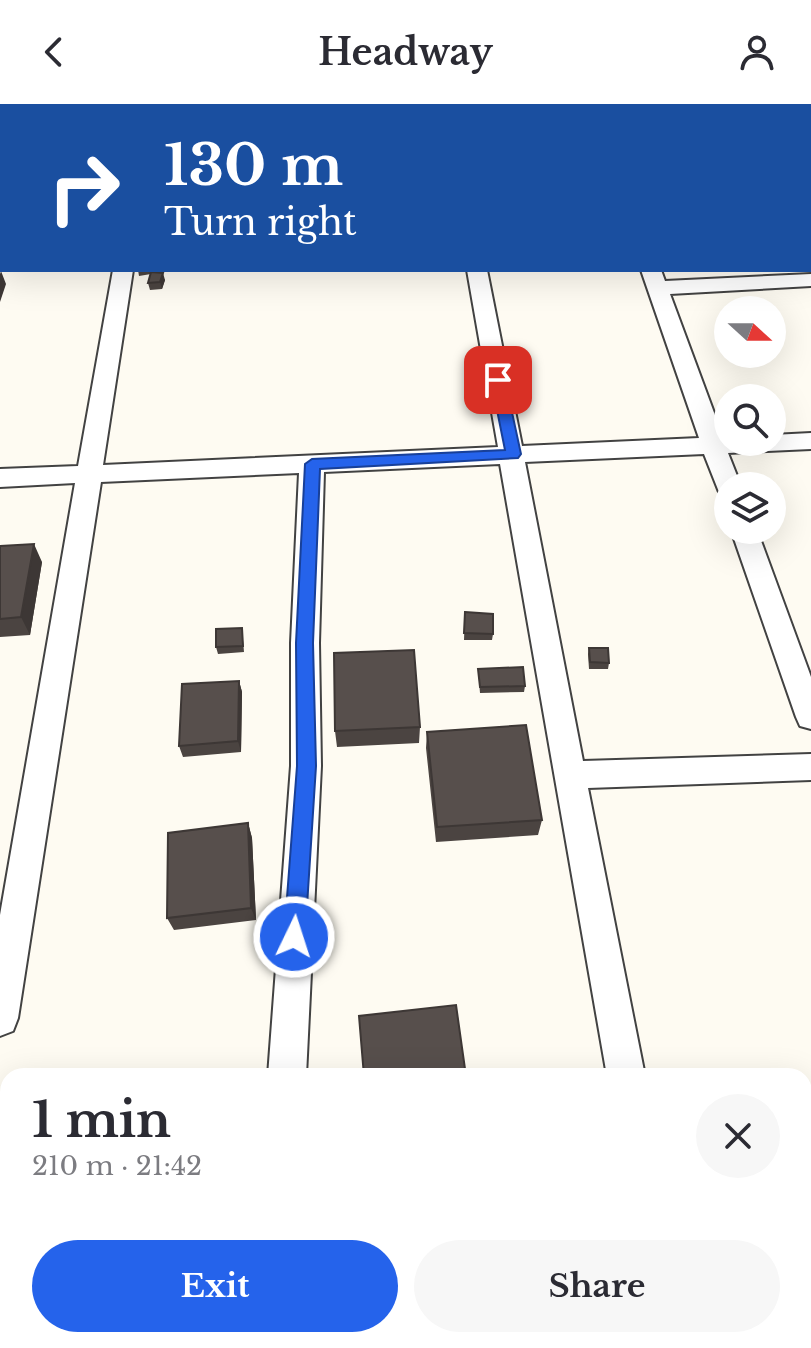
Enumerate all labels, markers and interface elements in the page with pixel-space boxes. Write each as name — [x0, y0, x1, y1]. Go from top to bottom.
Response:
icon: back — [32, 30, 76, 74]
text: Headway — [318, 30, 493, 75]
icon: person — [735, 30, 779, 74]
text: 130 m — [164, 131, 343, 200]
icon: right — [32, 136, 136, 240]
text: Turn right — [164, 200, 357, 245]
north arrow — [714, 296, 786, 368]
map controls — [714, 296, 786, 544]
pin — [464, 346, 532, 414]
icon: arrive — [476, 358, 520, 402]
button: search — [714, 384, 786, 456]
button: layers — [714, 472, 786, 544]
position arrow — [252, 895, 336, 979]
text: 1 min — [32, 1090, 171, 1150]
button: close — [696, 1094, 780, 1178]
text: 210 m · 21:42 — [32, 1150, 202, 1182]
button: Exit — [32, 1240, 398, 1332]
button: Share — [414, 1240, 780, 1332]

